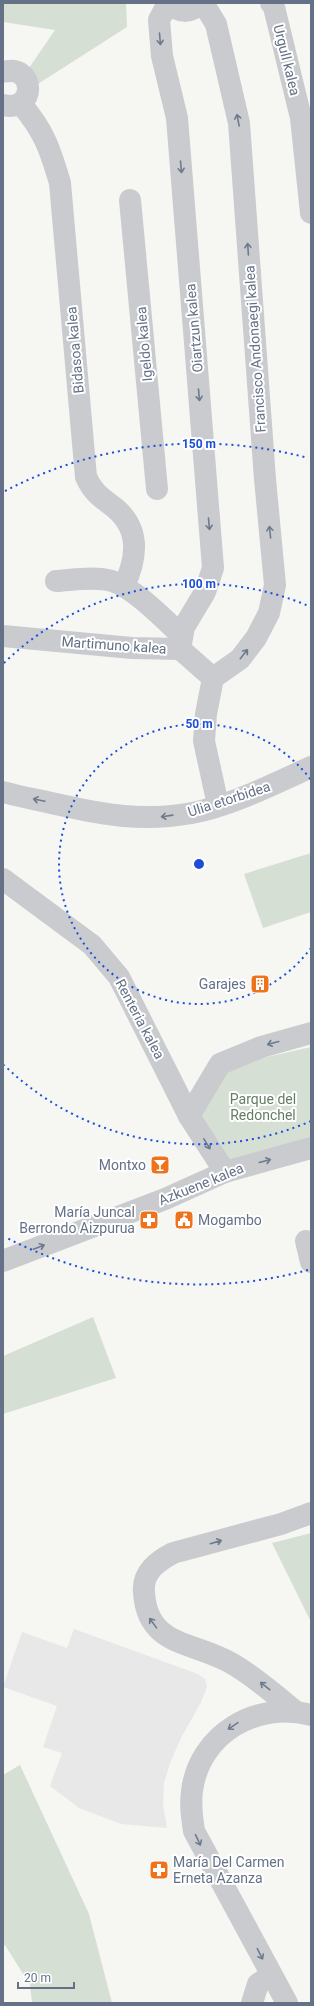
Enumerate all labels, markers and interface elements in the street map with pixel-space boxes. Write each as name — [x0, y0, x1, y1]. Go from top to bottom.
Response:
street label: Urgull kalea — [270, 23, 304, 97]
one-way arrow — [157, 32, 164, 45]
one-way arrow — [233, 114, 241, 127]
one-way arrow — [177, 160, 184, 173]
one-way arrow — [245, 243, 252, 256]
street label: Francisco Andonaegi kalea — [241, 265, 269, 433]
street label: Oiartzun kalea — [182, 283, 206, 373]
street label: Bidasoa kalea — [63, 306, 87, 394]
street label: Igeldo kalea — [133, 306, 155, 382]
one-way arrow — [195, 388, 202, 401]
text: 150 m — [182, 437, 216, 451]
one-way arrow — [206, 517, 213, 530]
one-way arrow — [266, 526, 274, 539]
text: 100 m — [182, 577, 216, 591]
street label: Martimuno kalea — [61, 633, 167, 657]
one-way arrow — [239, 649, 248, 659]
text: 50 m — [185, 717, 213, 731]
street label: Ulia etorbidea — [186, 778, 272, 820]
one-way arrow — [32, 796, 45, 804]
one-way arrow — [161, 812, 174, 820]
centre of rings — [192, 857, 206, 871]
building icon: Garajes — [249, 973, 271, 995]
street label: Renteria kalea — [112, 976, 168, 1062]
place label: Garajes — [199, 976, 246, 992]
one-way arrow — [267, 1040, 280, 1047]
park label: Parque del Redonchel — [230, 1091, 296, 1123]
one-way arrow — [203, 1138, 211, 1149]
bar icon: Montxo — [149, 1154, 171, 1176]
one-way arrow — [258, 1156, 271, 1164]
place label: Montxo — [99, 1157, 146, 1173]
street label: Azkuene kalea — [156, 1160, 246, 1208]
place label: María Juncal Berrondo Aizpurua — [19, 1204, 135, 1236]
pharmacy icon: María Juncal Berrondo Aizpurua — [138, 1209, 160, 1231]
public building icon: Mogambo — [173, 1209, 195, 1231]
place label: Mogambo — [198, 1212, 262, 1228]
one-way arrow — [33, 1242, 45, 1250]
one-way arrow — [209, 1538, 222, 1545]
one-way arrow — [149, 1617, 157, 1628]
one-way arrow — [259, 1682, 270, 1690]
one-way arrow — [228, 1722, 239, 1730]
one-way arrow — [195, 1833, 203, 1845]
place label: María Del Carmen Erneta Azanza — [173, 1854, 285, 1886]
pharmacy icon: María Del Carmen Erneta Azanza — [148, 1859, 170, 1881]
one-way arrow — [257, 1948, 264, 1960]
scale bar — [18, 1964, 74, 1990]
text: 20 m — [24, 1971, 51, 1985]

